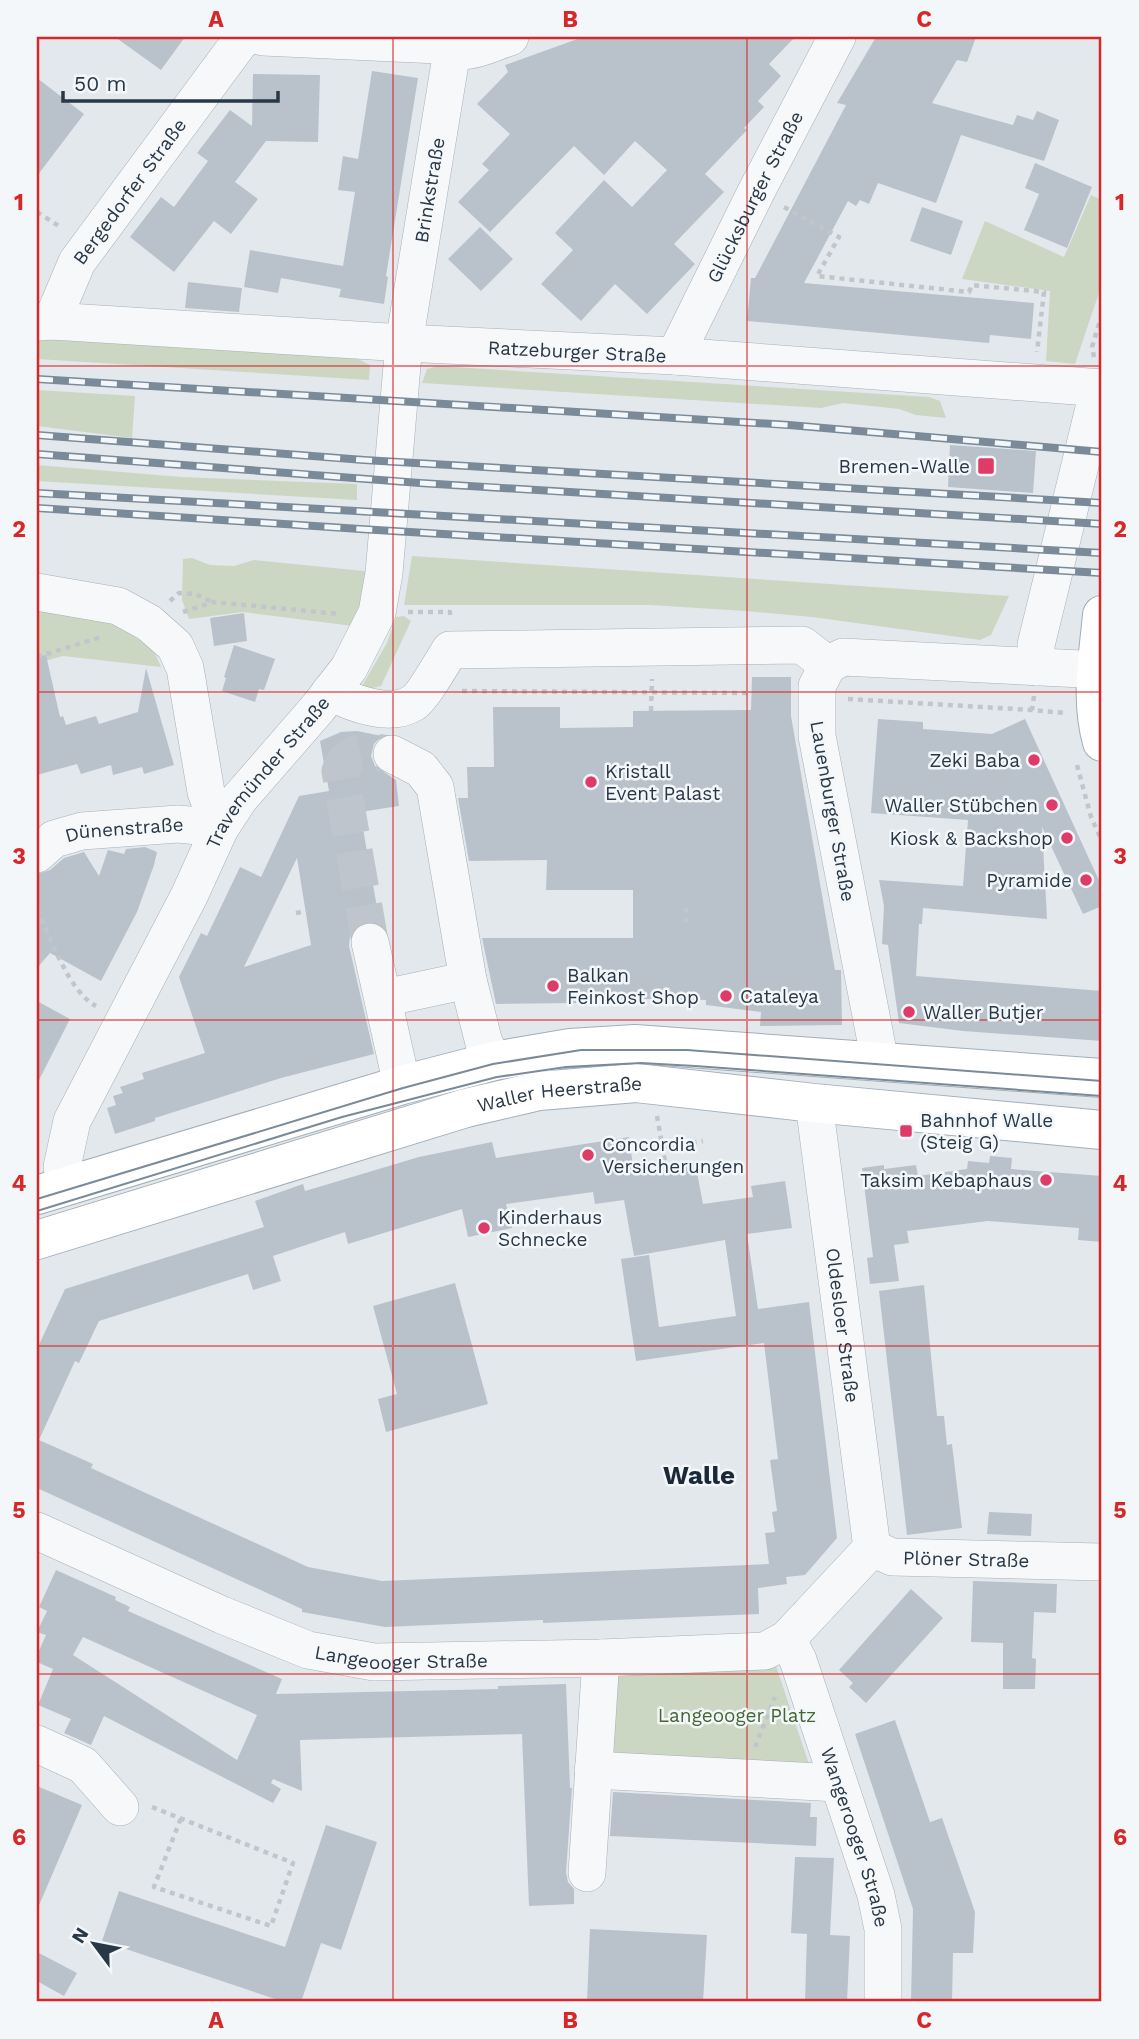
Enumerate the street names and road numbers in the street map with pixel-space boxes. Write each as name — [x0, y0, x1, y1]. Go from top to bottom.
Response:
street label: Glücksburger Straße — [702, 107, 808, 287]
street label: Bergedorfer Straße — [68, 114, 191, 269]
street label: Brinkstraße — [410, 136, 450, 245]
street label: Ratzeburger Straße — [487, 336, 667, 368]
street label: Travemünder Straße — [201, 692, 335, 852]
street label: Lauenburger Straße — [805, 719, 860, 903]
street label: Dünenstraße — [62, 813, 184, 847]
street label: Waller Heerstraße — [475, 1072, 643, 1117]
street label: Oldesloer Straße — [821, 1246, 864, 1404]
street label: Plöner Straße — [903, 1546, 1030, 1572]
street label: Langeooger Straße — [313, 1640, 488, 1674]
street label: Wangerooger Straße — [816, 1744, 893, 1929]

